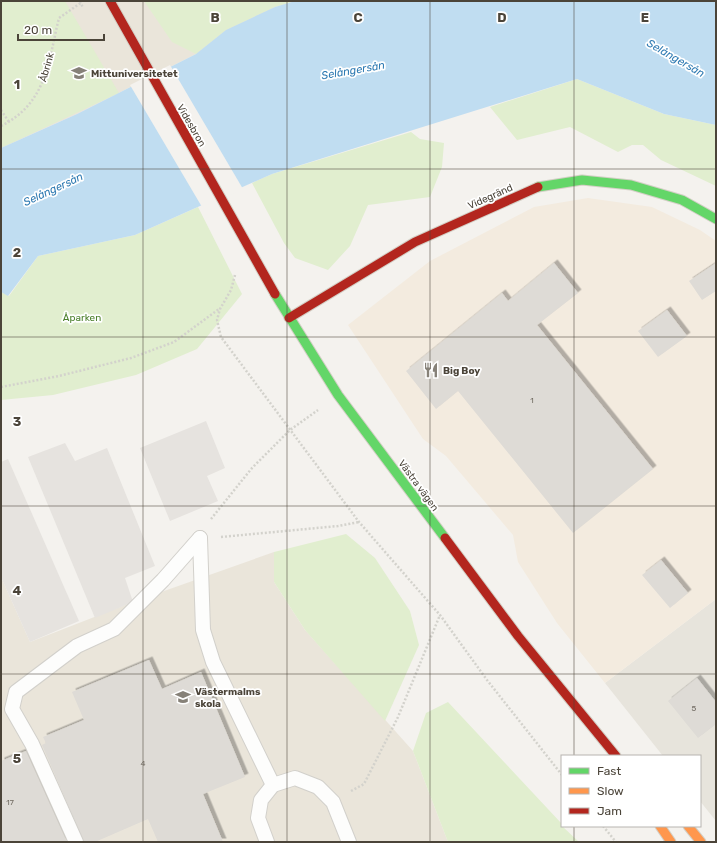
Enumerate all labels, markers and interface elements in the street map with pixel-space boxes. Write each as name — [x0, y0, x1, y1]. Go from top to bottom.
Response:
text: B — [210, 10, 220, 25]
text: C — [353, 10, 363, 25]
text: D — [497, 10, 507, 25]
text: E — [641, 10, 649, 25]
scale bar — [18, 16, 104, 42]
text: 20 m — [24, 23, 52, 37]
water label: Selångersån — [645, 37, 707, 80]
street label: Åbrink — [37, 50, 57, 83]
water label: Selångersån — [320, 58, 386, 82]
school or university icon: Mittuniversitetet — [70, 64, 88, 82]
place label: Mittuniversitetet — [91, 68, 178, 80]
text: 1 — [14, 77, 20, 92]
street label: Videsbron — [174, 102, 208, 149]
water label: Selångersån — [21, 170, 85, 209]
street label: Videgränd — [466, 182, 515, 212]
text: 2 — [13, 245, 21, 260]
park label: Åparken — [63, 312, 101, 324]
restaurant icon: Big Boy — [422, 361, 440, 379]
place label: Big Boy — [443, 365, 480, 377]
house number: 1 — [530, 396, 534, 405]
text: 3 — [13, 414, 22, 429]
street label: Västra vägen — [396, 458, 441, 514]
text: 4 — [13, 583, 22, 598]
place label: Västermalms skola — [195, 686, 261, 710]
school or university icon: Västermalms skola — [174, 688, 192, 706]
house number: 5 — [692, 704, 697, 713]
text: 5 — [13, 751, 21, 766]
legend — [561, 755, 701, 827]
house number: 4 — [141, 759, 146, 768]
text: Fast — [597, 764, 621, 778]
text: Slow — [597, 784, 624, 798]
house number: 17 — [6, 798, 14, 807]
text: Jam — [597, 804, 622, 818]

